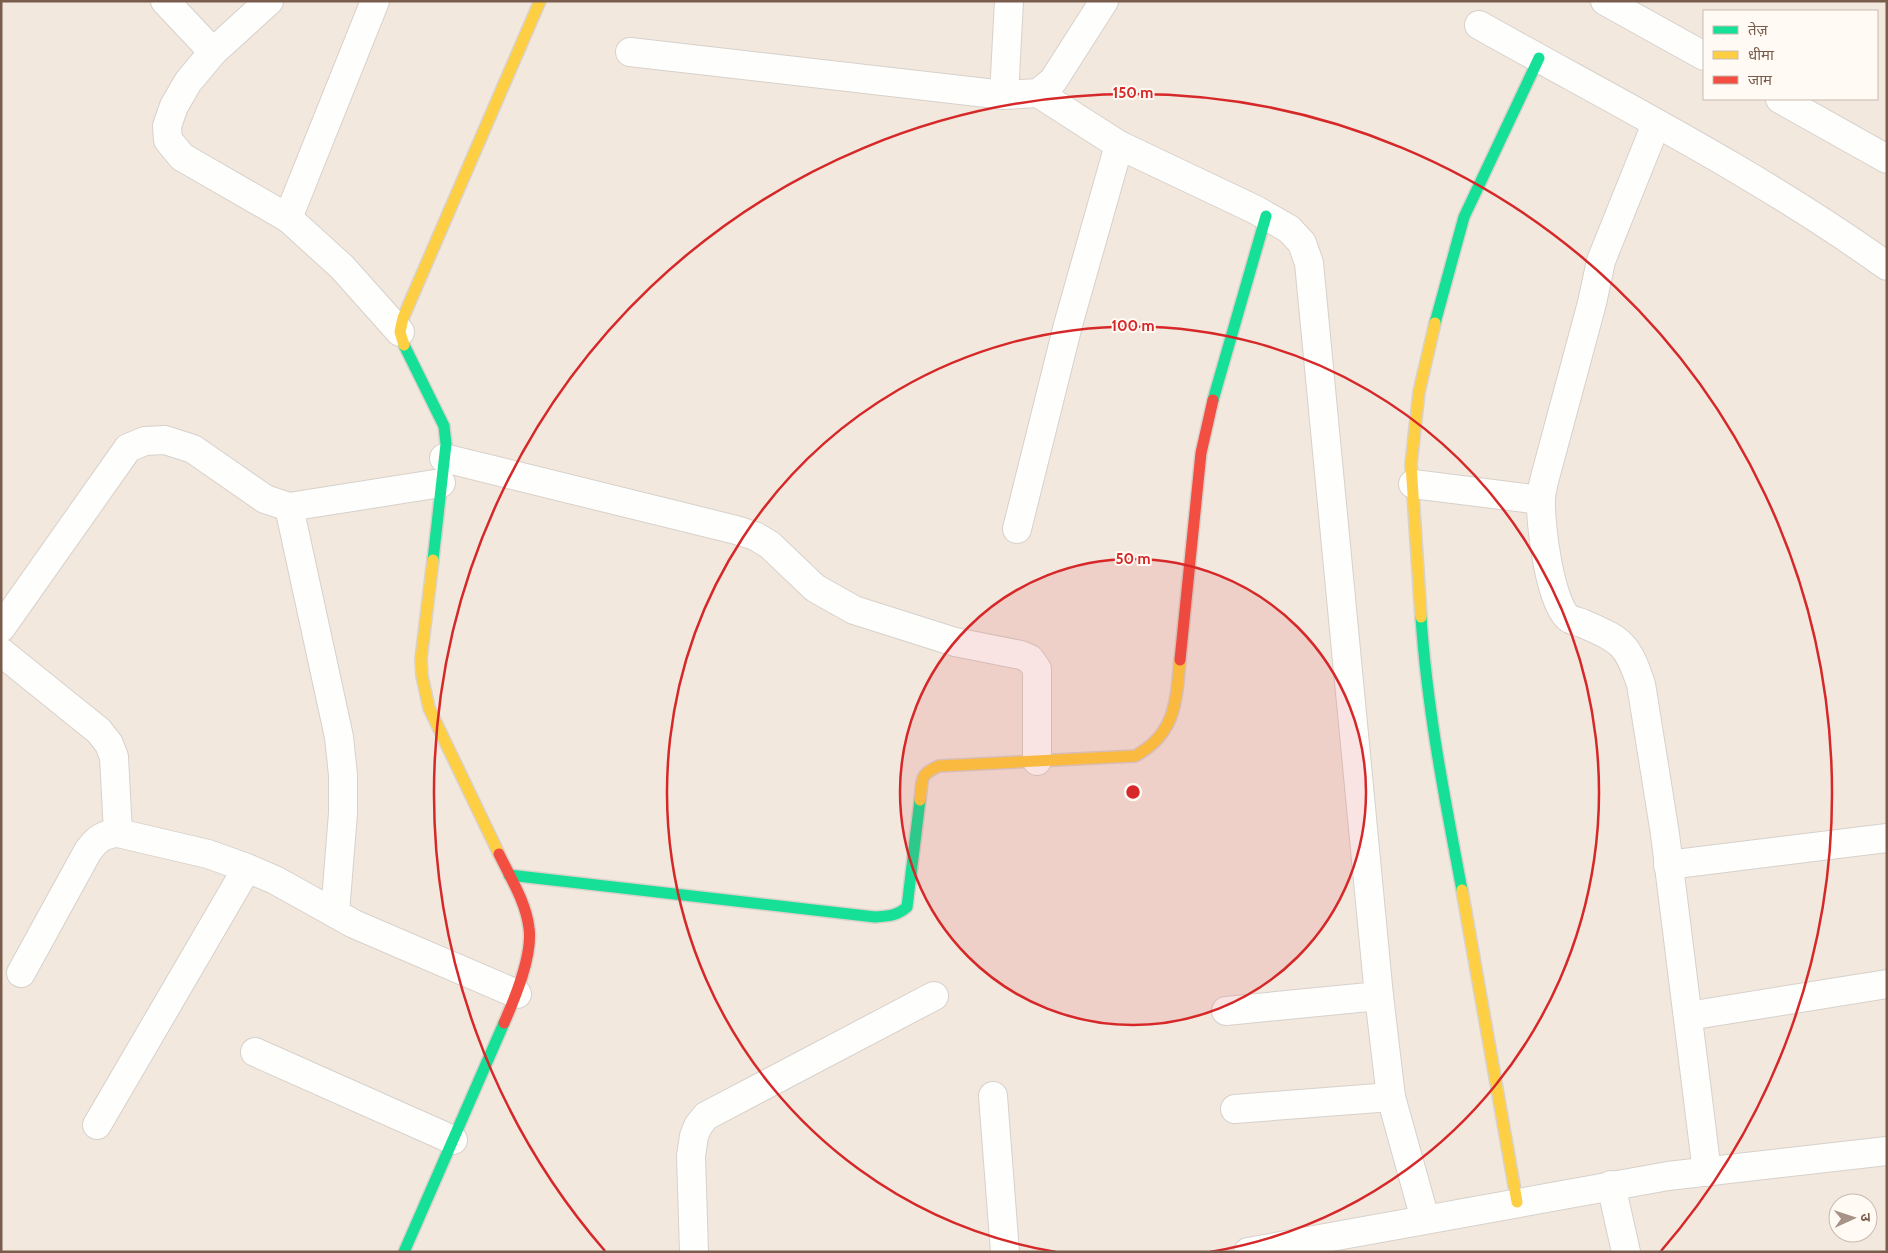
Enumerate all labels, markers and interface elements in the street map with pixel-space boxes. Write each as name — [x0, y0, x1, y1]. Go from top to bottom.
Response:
legend — [1703, 10, 1878, 100]
text: तेज़ — [1748, 21, 1769, 39]
text: धीमा — [1748, 46, 1775, 64]
text: जाम — [1748, 71, 1773, 89]
text: 150 m — [1113, 84, 1153, 102]
text: 100 m — [1111, 317, 1155, 335]
text: 50 m — [1115, 550, 1151, 568]
centre of rings — [1124, 783, 1142, 801]
north arrow — [1828, 1193, 1878, 1243]
text: उ — [1857, 1213, 1875, 1223]

